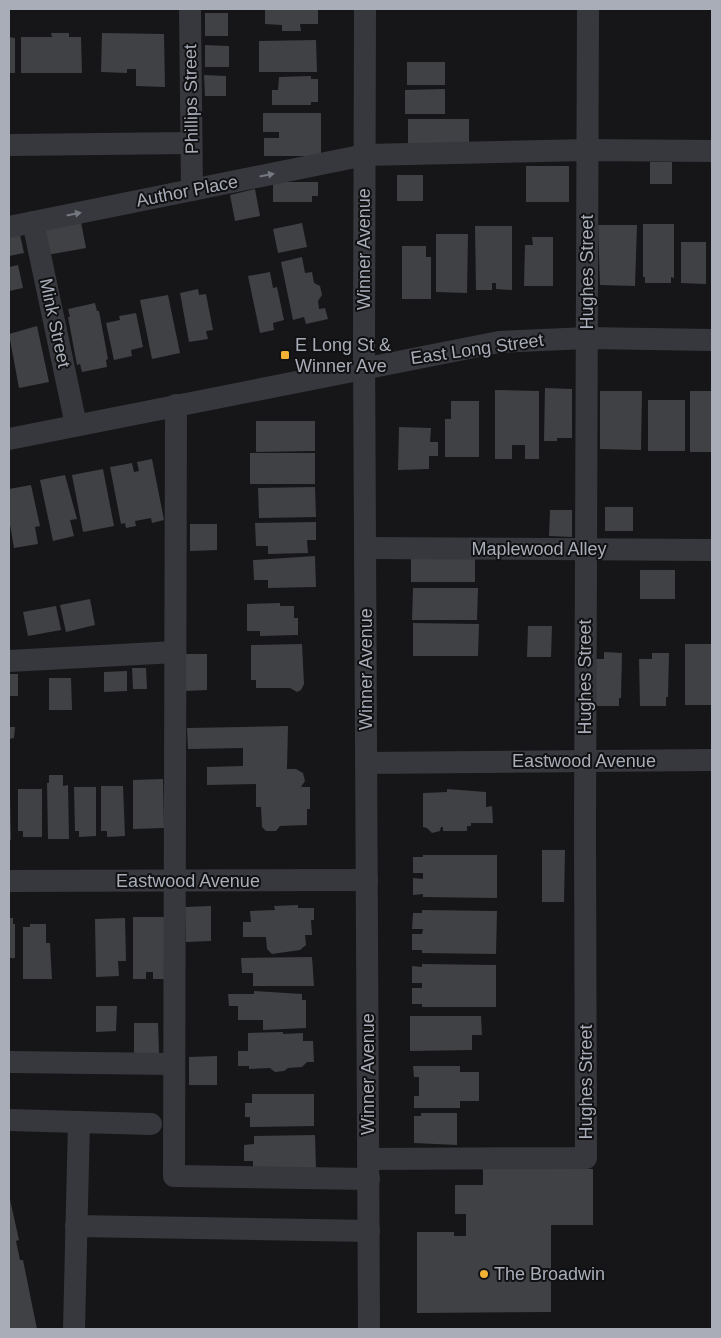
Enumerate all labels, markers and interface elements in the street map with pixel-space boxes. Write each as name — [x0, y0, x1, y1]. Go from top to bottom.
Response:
street label: Phillips Street — [180, 44, 202, 154]
street label: Author Place — [135, 171, 239, 211]
one-way arrow — [260, 171, 275, 179]
street label: Winner Avenue — [354, 188, 374, 310]
one-way arrow — [66, 209, 82, 217]
street label: Hughes Street — [577, 214, 597, 330]
street label: Mink Street — [36, 276, 74, 370]
street label: East Long Street — [409, 330, 545, 368]
place label: E Long St & Winner Ave — [295, 335, 391, 376]
marker: E Long St & Winner Ave — [279, 349, 291, 361]
street label: Maplewood Alley — [471, 539, 607, 559]
street label: Winner Avenue — [356, 608, 376, 730]
street label: Hughes Street — [575, 619, 595, 735]
street label: Eastwood Avenue — [512, 751, 656, 771]
street label: Eastwood Avenue — [116, 871, 260, 891]
street label: Winner Avenue — [358, 1013, 378, 1135]
street label: Hughes Street — [576, 1024, 596, 1140]
place label: The Broadwin — [494, 1264, 605, 1284]
marker: The Broadwin — [478, 1268, 490, 1280]

